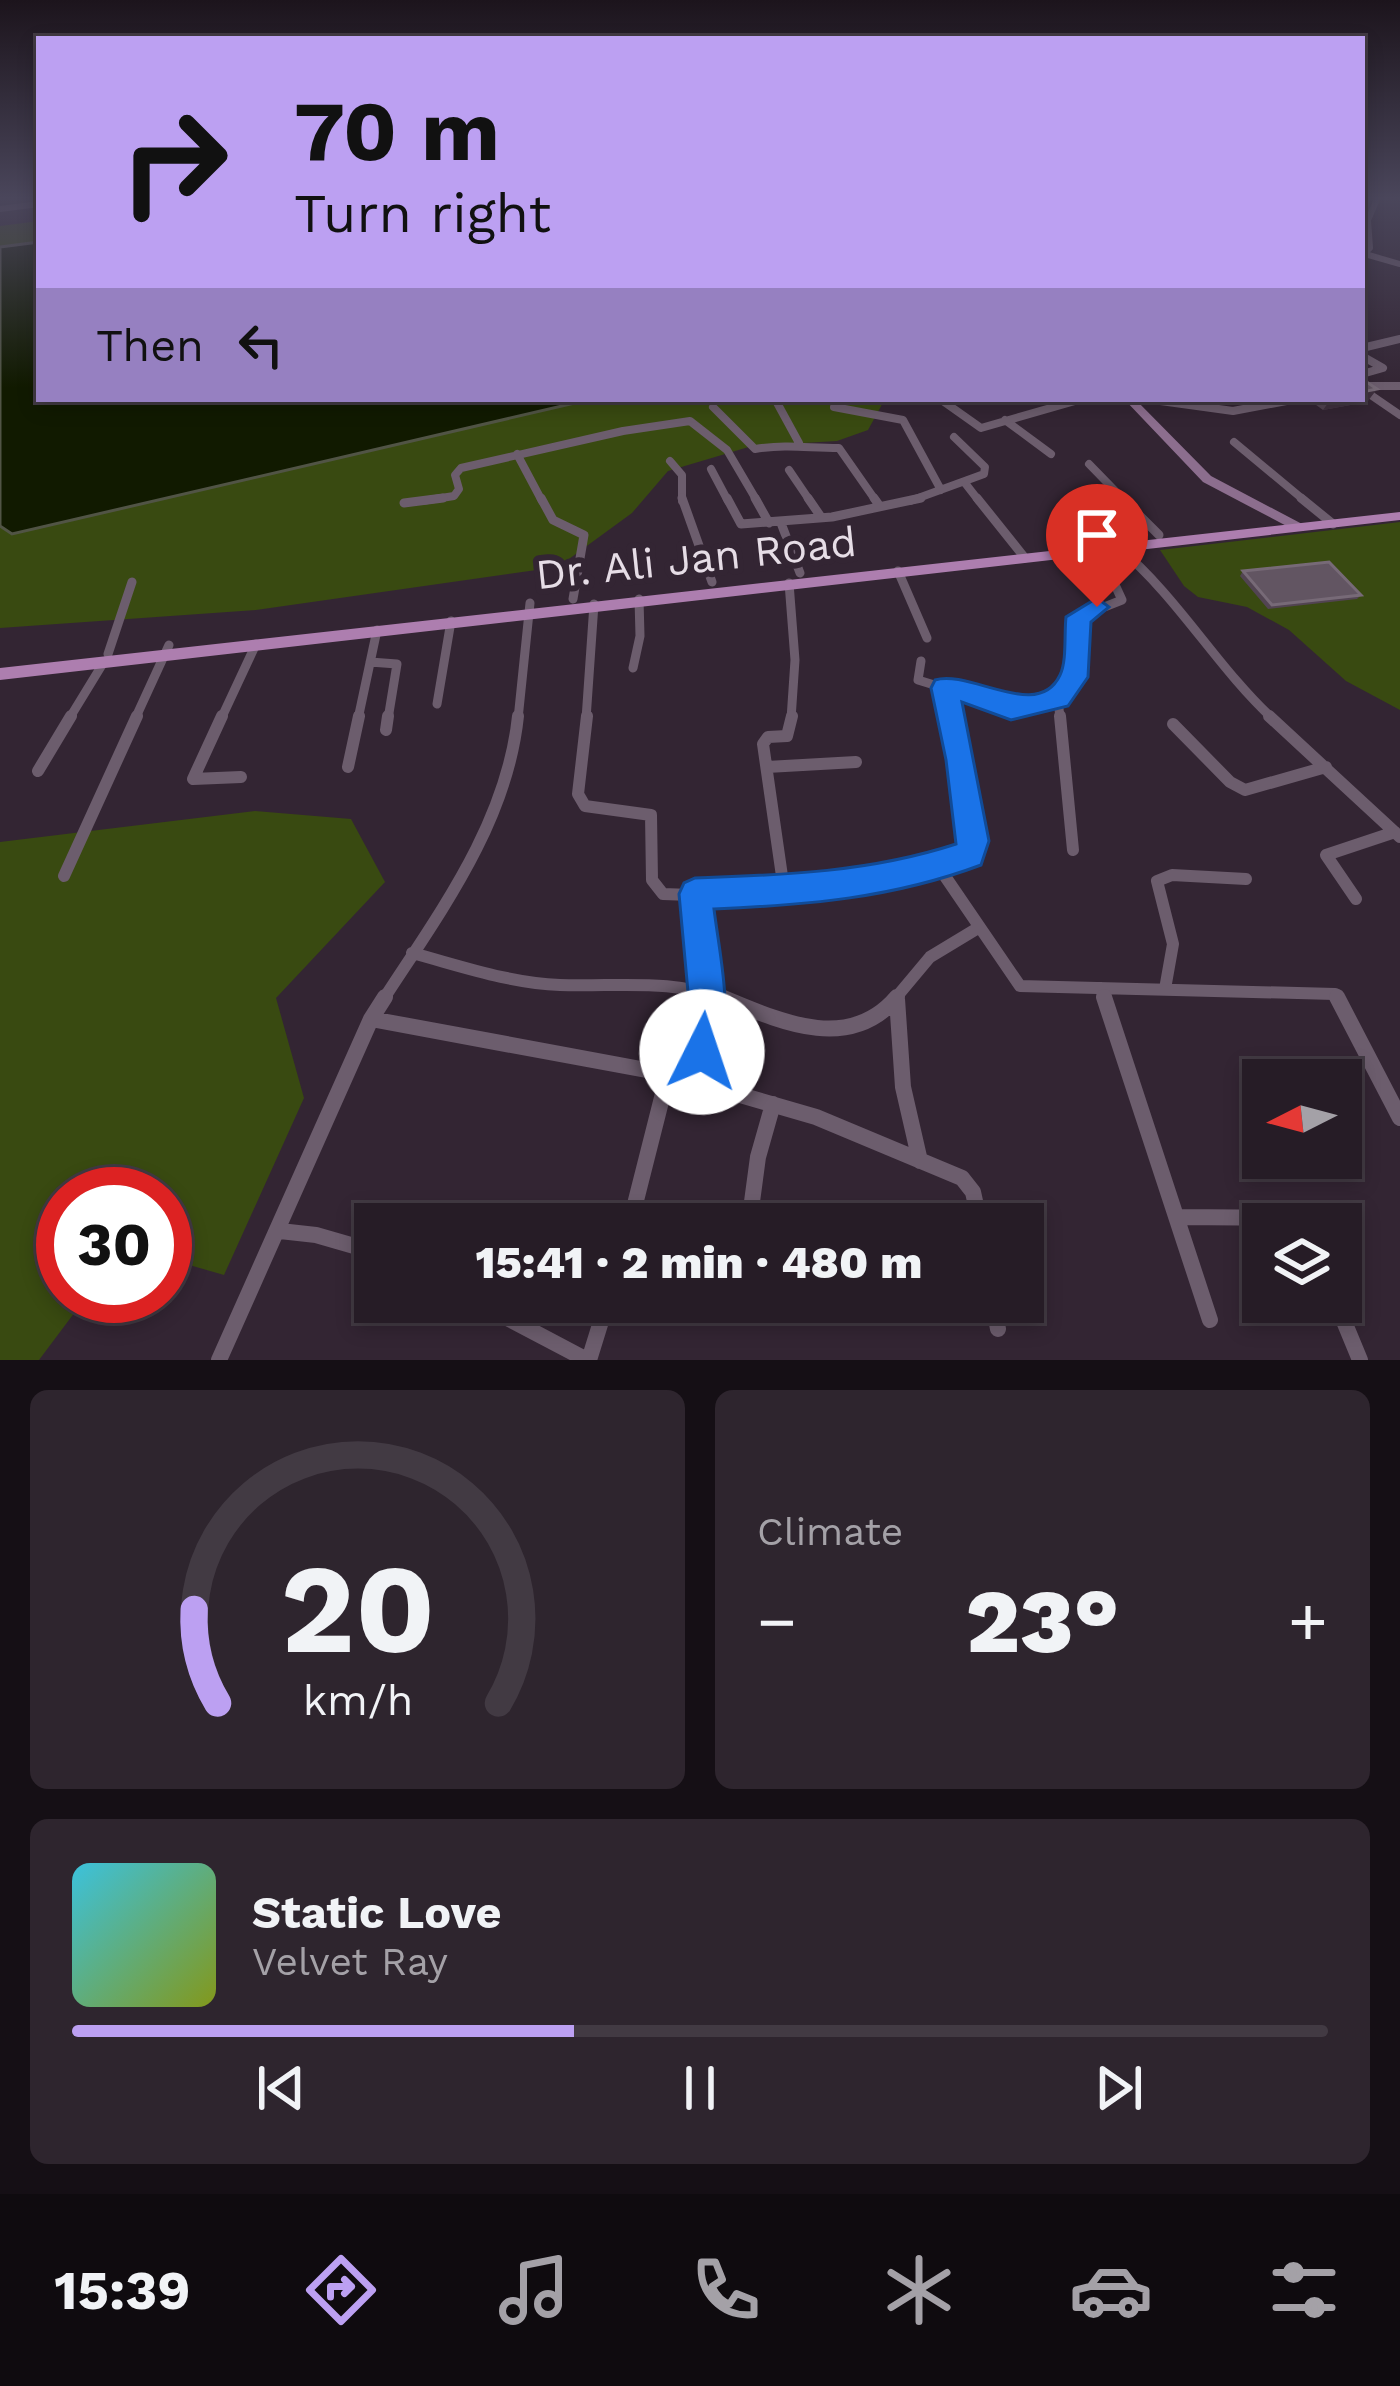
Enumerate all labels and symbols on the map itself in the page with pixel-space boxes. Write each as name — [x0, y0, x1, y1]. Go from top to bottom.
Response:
pin — [1046, 484, 1148, 607]
street label: Dr. Ali Jan Road — [533, 517, 859, 599]
position arrow — [639, 989, 765, 1115]
north arrow — [1242, 1059, 1362, 1179]
speed limit sign: 30 — [36, 1167, 192, 1323]

